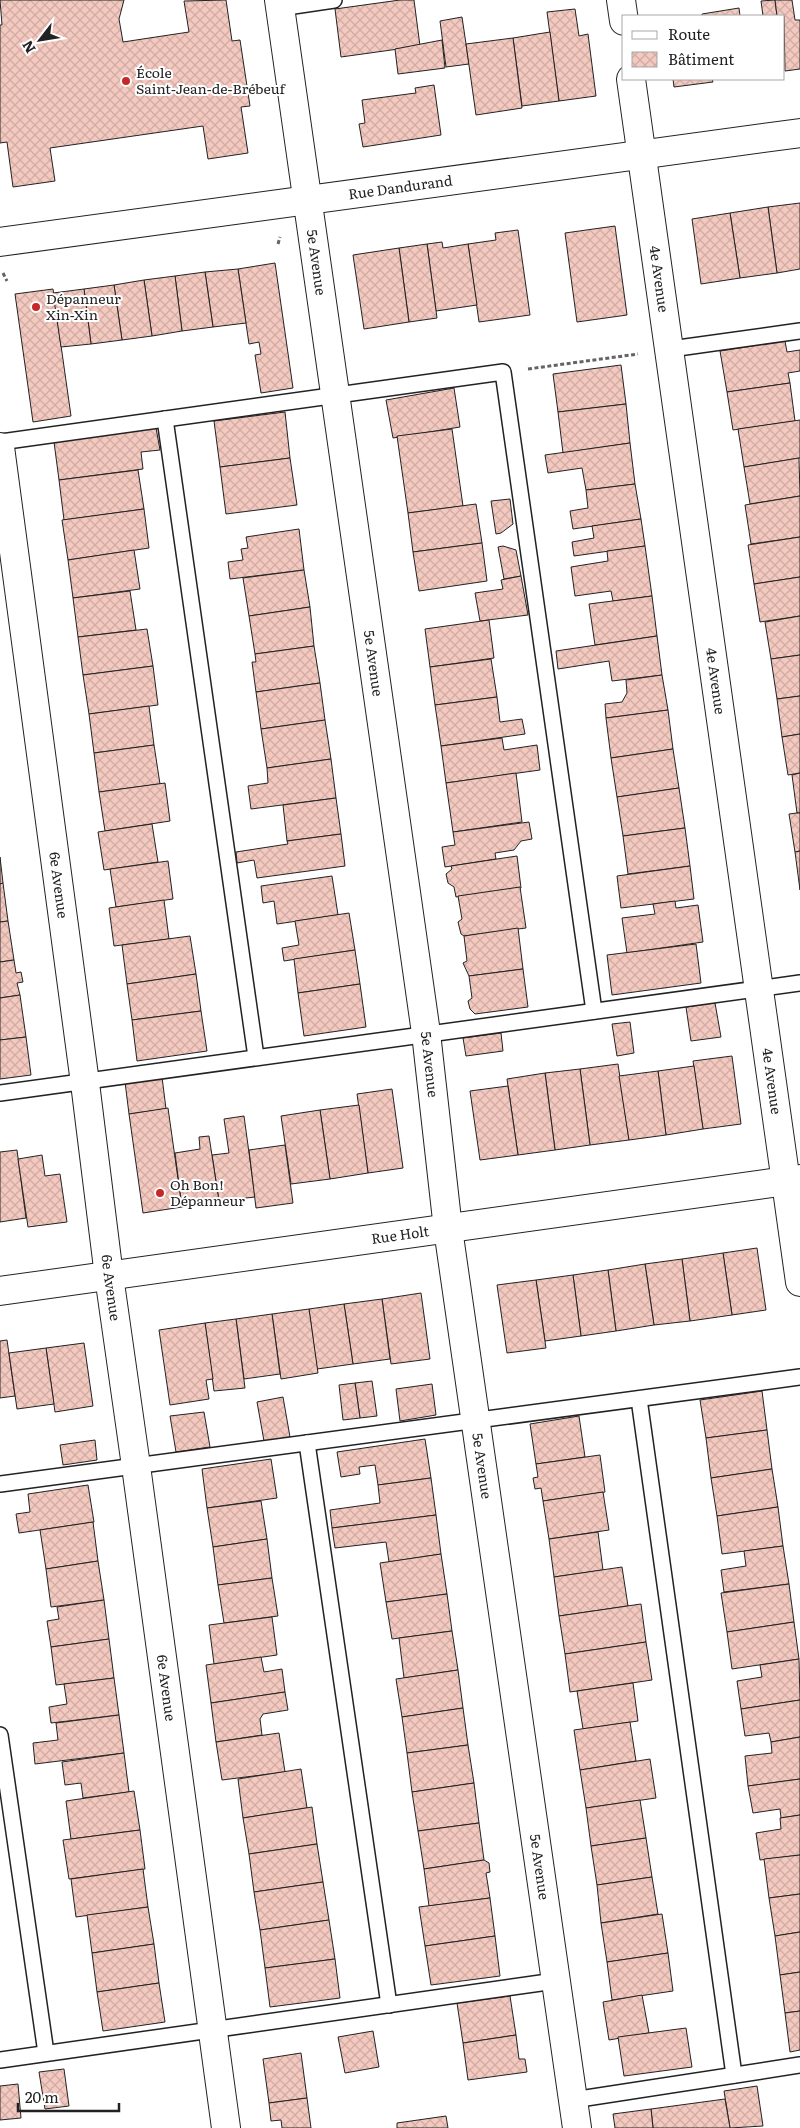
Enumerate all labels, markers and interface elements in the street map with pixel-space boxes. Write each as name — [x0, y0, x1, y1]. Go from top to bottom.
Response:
north arrow — [15, 15, 65, 65]
legend — [622, 15, 785, 80]
text: Route — [668, 22, 710, 45]
text: N — [16, 37, 40, 57]
text: Bâtiment — [668, 47, 734, 70]
place label: École Saint-Jean-de-Brébeuf — [136, 62, 287, 98]
marker: École Saint-Jean-de-Brébeuf — [120, 75, 132, 87]
street label: Rue Dandurand — [347, 169, 454, 203]
street label: 5e Avenue — [303, 228, 332, 297]
street label: 4e Avenue — [646, 244, 675, 313]
place label: Dépanneur Xin-Xin — [46, 288, 121, 324]
marker: Dépanneur Xin-Xin — [30, 301, 42, 313]
street label: 5e Avenue — [360, 629, 389, 697]
street label: 4e Avenue — [702, 646, 731, 716]
street label: 6e Avenue — [45, 851, 74, 919]
street label: 5e Avenue — [417, 1030, 444, 1098]
street label: 4e Avenue — [758, 1046, 787, 1116]
place label: Oh Bon! Dépanneur — [170, 1174, 245, 1210]
marker: Oh Bon! Dépanneur — [154, 1187, 166, 1199]
street label: Rue Holt — [370, 1220, 431, 1248]
street label: 6e Avenue — [97, 1253, 126, 1322]
street label: 5e Avenue — [468, 1431, 498, 1500]
street label: 6e Avenue — [153, 1653, 182, 1722]
street label: 5e Avenue — [526, 1832, 555, 1901]
scale bar — [18, 2080, 119, 2112]
text: 20 m — [25, 2085, 59, 2108]

